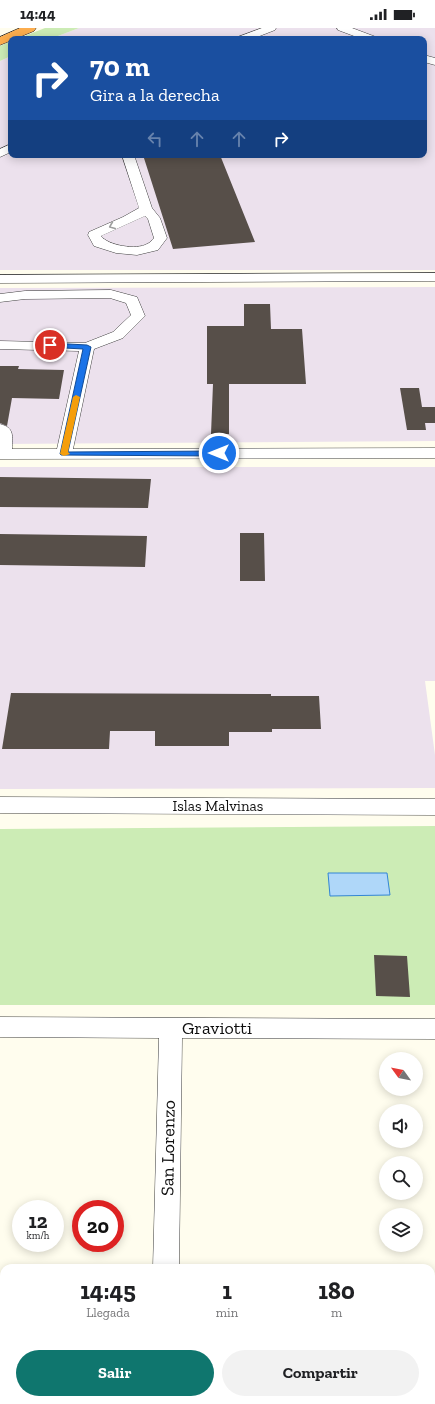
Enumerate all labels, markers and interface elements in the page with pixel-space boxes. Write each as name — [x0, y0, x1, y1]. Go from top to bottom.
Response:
text: 14:44 — [20, 5, 55, 23]
text: 70 m — [90, 50, 150, 83]
icon: right — [24, 52, 76, 104]
text: Gira a la derecha — [90, 84, 220, 106]
icon: left — [144, 128, 166, 150]
icon: ahead — [186, 128, 208, 150]
icon: ahead — [228, 128, 250, 150]
icon: right — [270, 128, 292, 150]
one-way arrow — [108, 221, 116, 229]
pin — [33, 328, 67, 362]
icon: arrive — [39, 334, 61, 356]
position arrow — [198, 432, 240, 474]
street label: Islas Malvinas — [173, 797, 263, 815]
street label: Graviotti — [182, 1017, 252, 1039]
north arrow — [379, 1052, 423, 1096]
map controls — [379, 1052, 423, 1252]
street label: San Lorenzo — [156, 1100, 180, 1196]
button: sound — [379, 1104, 423, 1148]
button: search — [379, 1156, 423, 1200]
speed limit sign: 20 — [72, 1200, 124, 1252]
button: layers — [379, 1208, 423, 1252]
text: 12 — [29, 1209, 47, 1233]
text: km/h — [27, 1230, 49, 1242]
text: 14:45 — [80, 1276, 136, 1305]
text: 1 — [222, 1276, 232, 1305]
text: 180 — [318, 1276, 355, 1305]
text: Llegada — [86, 1305, 130, 1320]
text: min — [216, 1305, 238, 1320]
text: m — [331, 1305, 342, 1320]
button: Salir — [16, 1350, 214, 1396]
button: Compartir — [222, 1350, 419, 1396]

